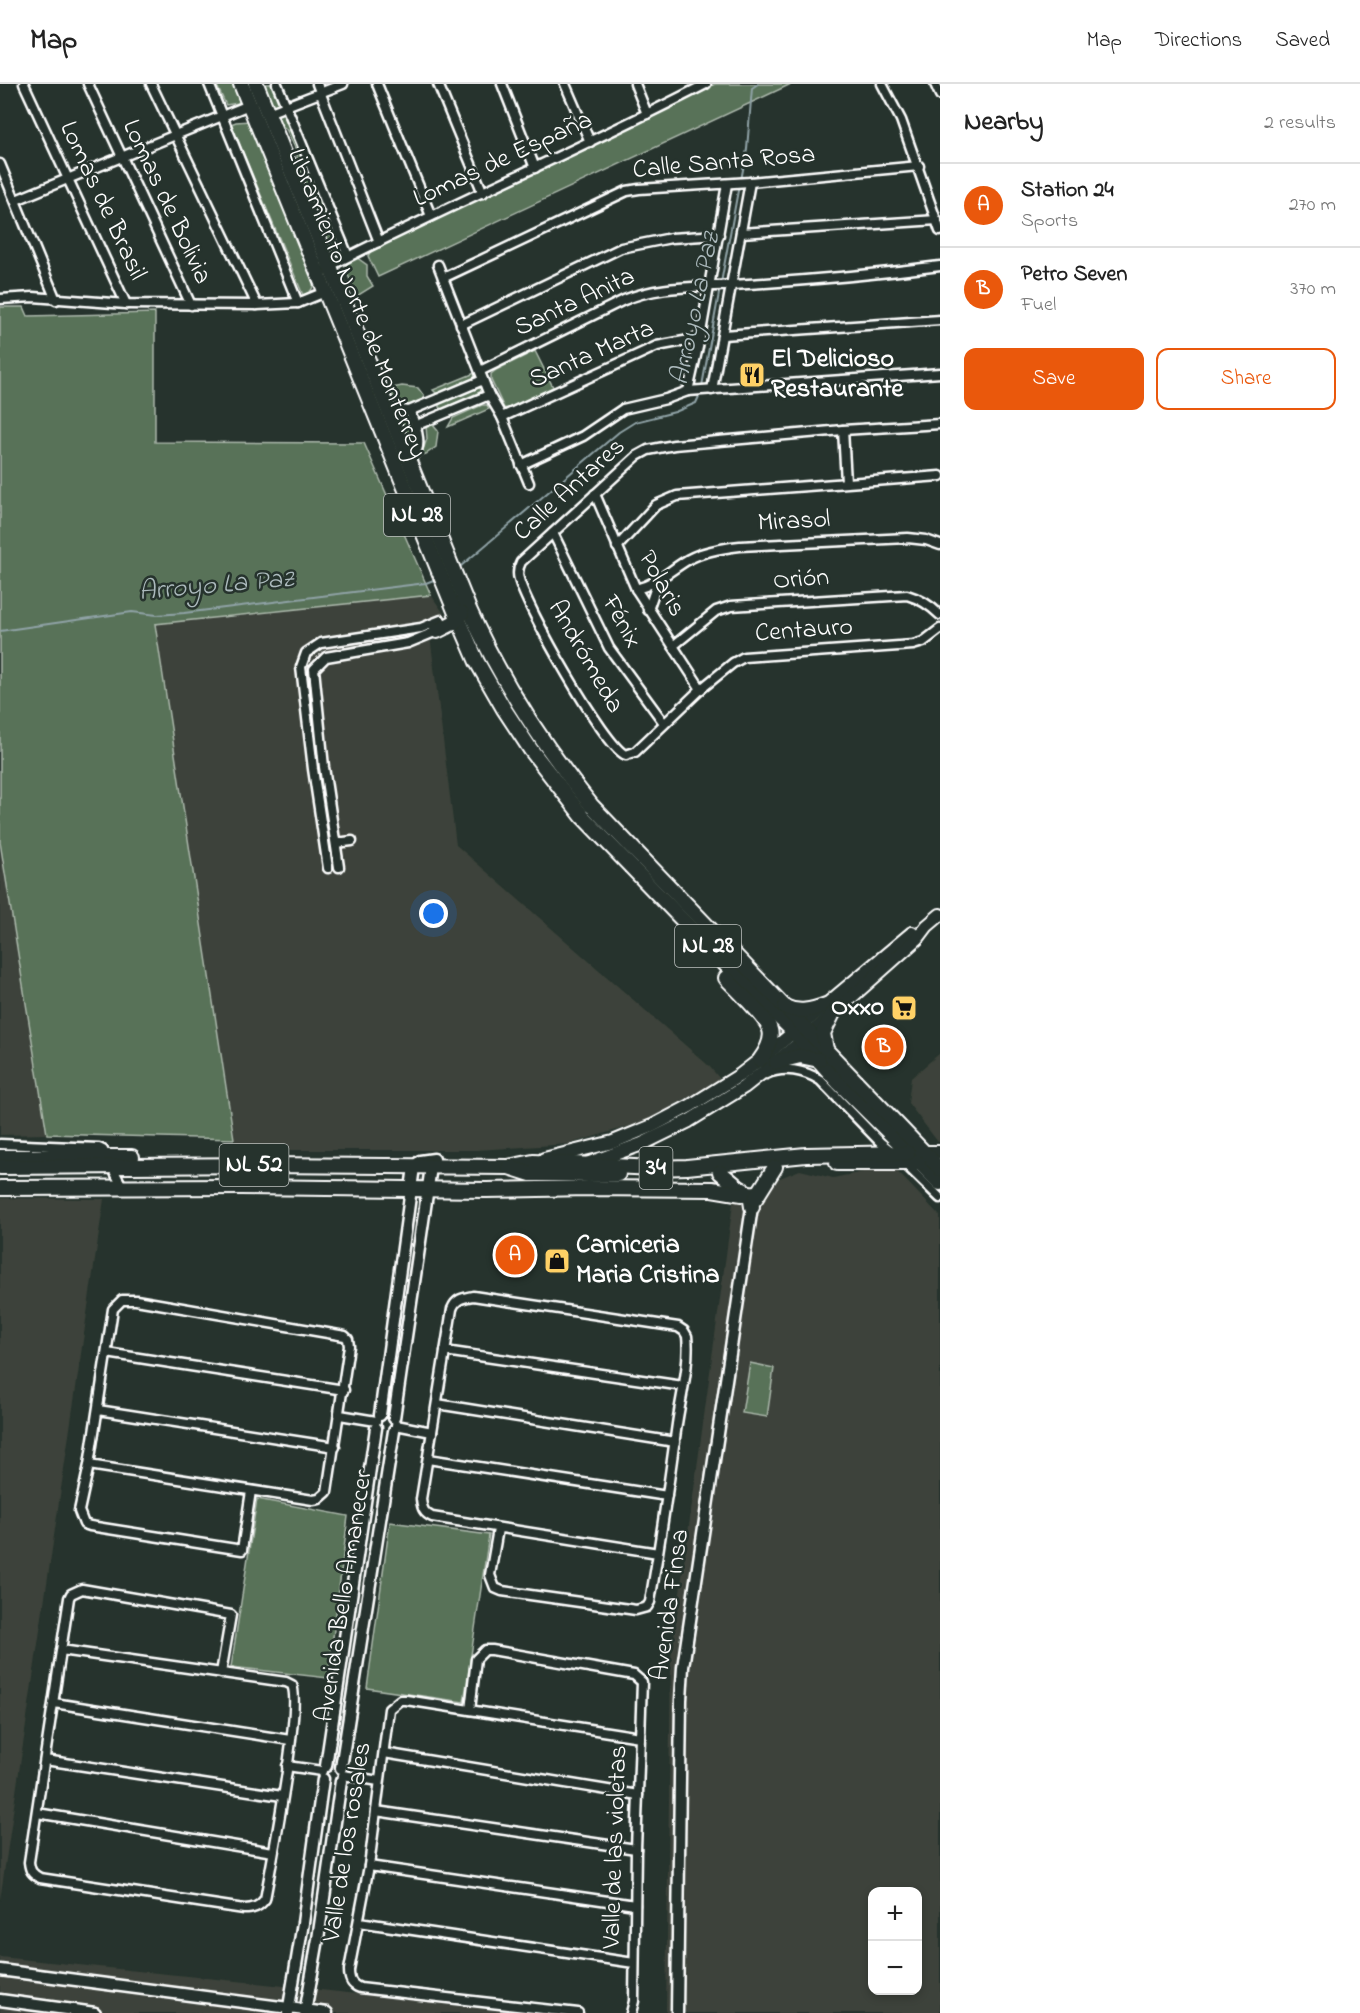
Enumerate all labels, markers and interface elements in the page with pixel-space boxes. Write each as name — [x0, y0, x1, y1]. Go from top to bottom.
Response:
text: Map — [30, 21, 77, 62]
text: Map — [1086, 26, 1122, 56]
text: Directions — [1155, 26, 1242, 56]
text: Saved — [1275, 26, 1330, 56]
street label: Lomas de España — [407, 102, 599, 218]
text: Nearby — [964, 104, 1043, 142]
text: 2 results — [1264, 109, 1336, 138]
street label: Lomas de Bolivia — [111, 113, 221, 291]
street label: Lomas de Brasil — [48, 115, 156, 287]
street label: Calle Santa Rosa — [631, 136, 817, 190]
street label: Libramiento Norte de Monterrey — [276, 143, 436, 465]
text: Station 24 — [1021, 175, 1114, 207]
text: A — [977, 191, 990, 220]
text: 270 m — [1289, 191, 1336, 220]
text: Sports — [1021, 207, 1078, 236]
water label: Arroyo La Paz — [661, 227, 732, 389]
street label: Santa Anita — [508, 258, 642, 348]
text: Petro Seven — [1021, 259, 1127, 291]
text: B — [977, 275, 990, 304]
text: 370 m — [1290, 275, 1336, 304]
text: Fuel — [1021, 291, 1056, 320]
street label: Santa Marta — [523, 310, 661, 400]
place label: El Delicioso Restaurante — [771, 341, 904, 409]
button: Save — [964, 348, 1144, 410]
button: Share — [1156, 348, 1336, 410]
restaurant icon: El Delicioso Restaurante — [737, 360, 767, 390]
street label: Calle Antares — [505, 429, 635, 551]
road number: NL 28 — [384, 494, 450, 536]
street label: Mirasol — [757, 501, 831, 543]
street label: Polaris — [627, 544, 695, 624]
street label: Orión — [772, 559, 830, 601]
water label: Arroyo La Paz — [137, 560, 297, 612]
street label: Fénix — [590, 588, 651, 655]
street label: Andrómeda — [537, 593, 633, 721]
street label: Centauro — [754, 609, 854, 653]
your location — [419, 899, 448, 928]
road number: NL 28 — [675, 925, 741, 967]
place label: Oxxo — [831, 989, 884, 1027]
supermarket icon: Oxxo — [889, 993, 919, 1023]
pin: B — [864, 1024, 904, 1070]
road number: NL 52 — [220, 1144, 288, 1186]
road number: 34 — [640, 1147, 672, 1189]
place label: Carniceria Maria Cristina — [576, 1227, 720, 1295]
pin: A — [496, 1232, 534, 1278]
shop icon: Carniceria Maria Cristina — [542, 1246, 572, 1276]
street label: Avenida Bello Amanecer — [306, 1466, 384, 1725]
street label: Avenida Finsa — [642, 1527, 700, 1683]
street label: Valle de los rosales — [313, 1739, 383, 1946]
street label: Valle de las violetas — [593, 1745, 639, 1950]
map controls — [868, 1887, 922, 1995]
button: + — [868, 1887, 922, 1941]
button: − — [868, 1941, 922, 1995]

